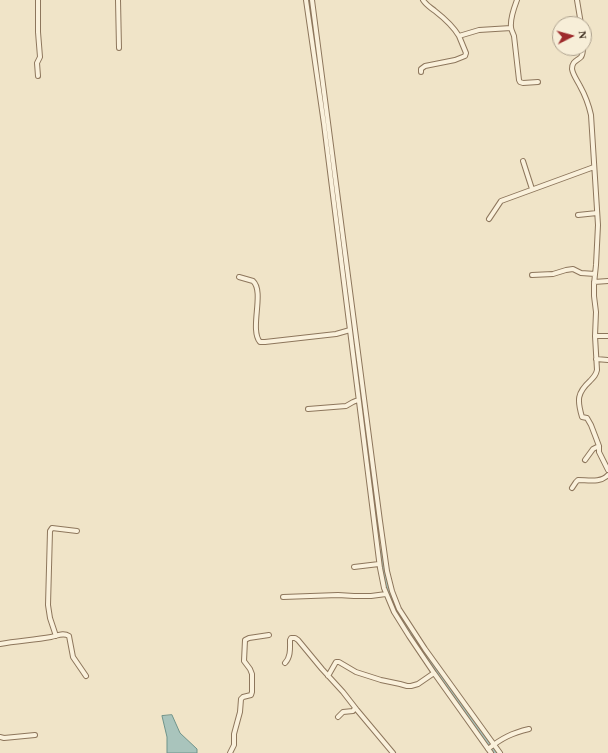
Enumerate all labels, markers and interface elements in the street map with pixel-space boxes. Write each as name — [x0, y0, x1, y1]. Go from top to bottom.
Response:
north arrow — [552, 16, 592, 56]
text: N — [577, 30, 589, 39]

